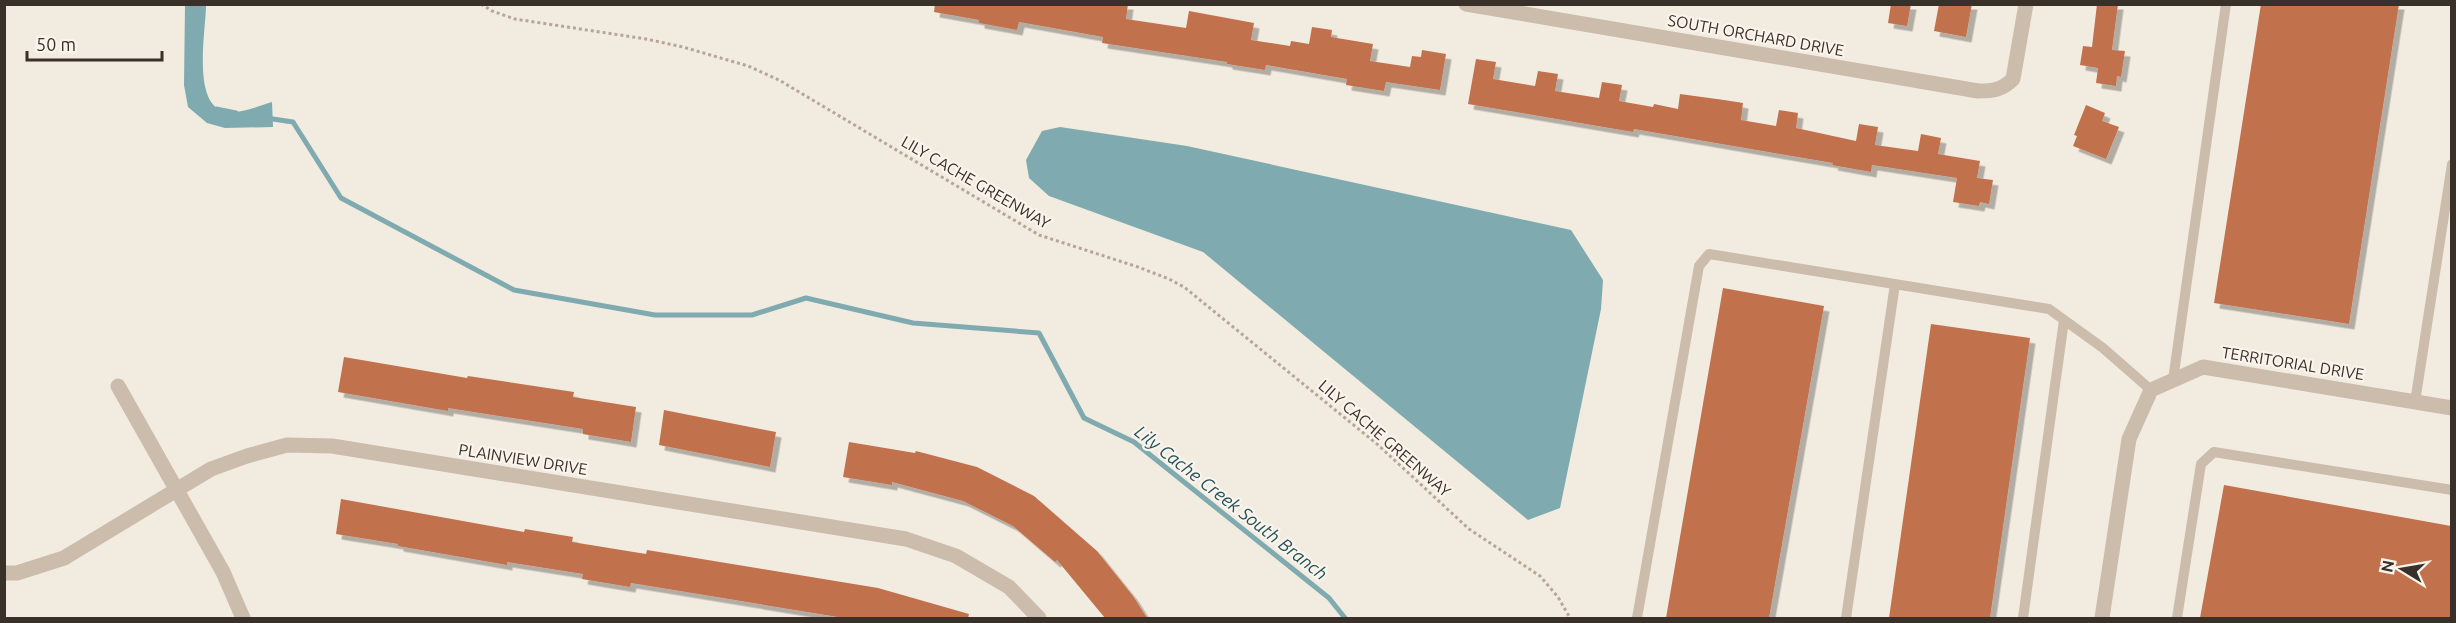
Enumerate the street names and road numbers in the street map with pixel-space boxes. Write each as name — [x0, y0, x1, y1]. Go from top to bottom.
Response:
street label: SOUTH ORCHARD DRIVE — [1667, 11, 1845, 59]
street label: LILY CACHE GREENWAY — [898, 132, 1054, 232]
street label: TERRITORIAL DRIVE — [2221, 343, 2365, 383]
street label: LILY CACHE GREENWAY — [1315, 376, 1455, 501]
street label: PLAINVIEW DRIVE — [457, 440, 589, 478]

